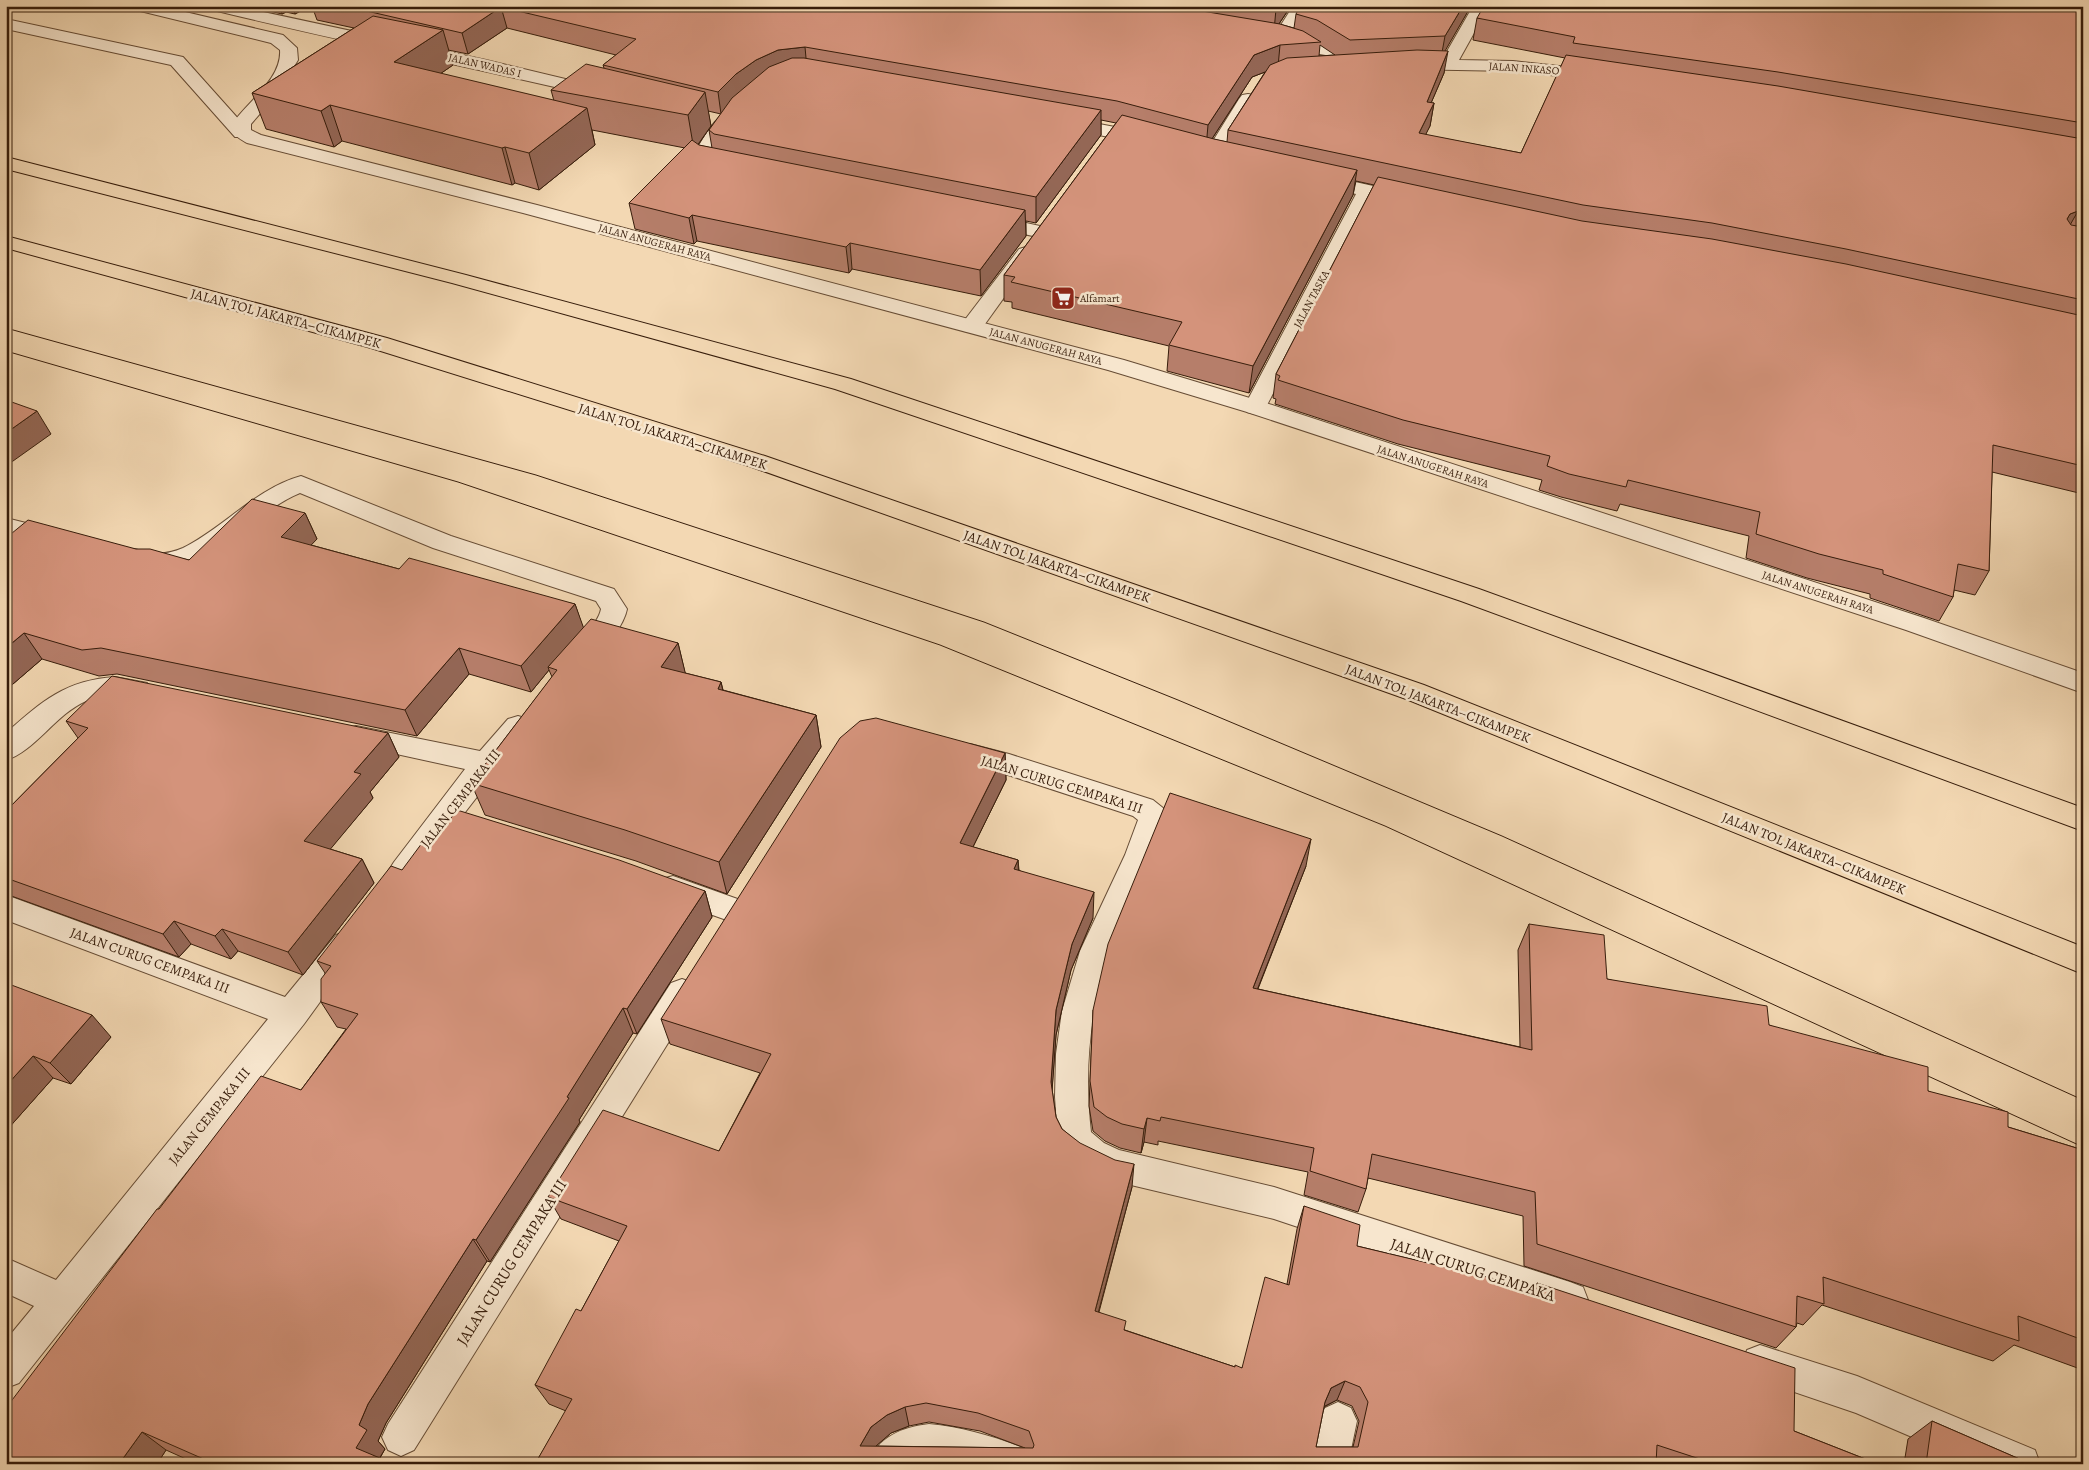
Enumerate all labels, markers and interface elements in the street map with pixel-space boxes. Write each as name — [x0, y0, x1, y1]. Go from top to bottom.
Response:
street label: JALAN WADAS I — [447, 50, 523, 81]
street label: JALAN INKASO — [1488, 59, 1560, 78]
street label: JALAN ANUGERAH RAYA — [597, 220, 713, 265]
street label: JALAN TASKA — [1290, 267, 1333, 331]
street label: JALAN TOL JAKARTA–CIKAMPEK — [189, 284, 383, 353]
supermarket icon: Alfamart — [1050, 285, 1076, 311]
place label: Alfamart — [1079, 291, 1120, 306]
street label: JALAN ANUGERAH RAYA — [988, 324, 1104, 369]
street label: JALAN TOL JAKARTA–CIKAMPEK — [576, 399, 770, 474]
street label: JALAN ANUGERAH RAYA — [1375, 441, 1491, 492]
street label: JALAN TOL JAKARTA–CIKAMPEK — [961, 526, 1153, 608]
street label: JALAN ANUGERAH RAYA — [1760, 567, 1876, 618]
street label: JALAN TOL JAKARTA–CIKAMPEK — [1343, 659, 1533, 748]
street label: JALAN CEMPAKA III — [416, 745, 505, 852]
street label: JALAN CURUG CEMPAKA III — [979, 751, 1145, 818]
street label: JALAN TOL JAKARTA–CIKAMPEK — [1719, 808, 1909, 899]
street label: JALAN CURUG CEMPAKA III — [67, 923, 232, 998]
street label: JALAN CEMPAKA III — [164, 1064, 255, 1169]
street label: JALAN CURUG CEMPAKA III — [452, 1175, 572, 1350]
street label: JALAN CURUG CEMPAKA — [1388, 1233, 1558, 1307]

